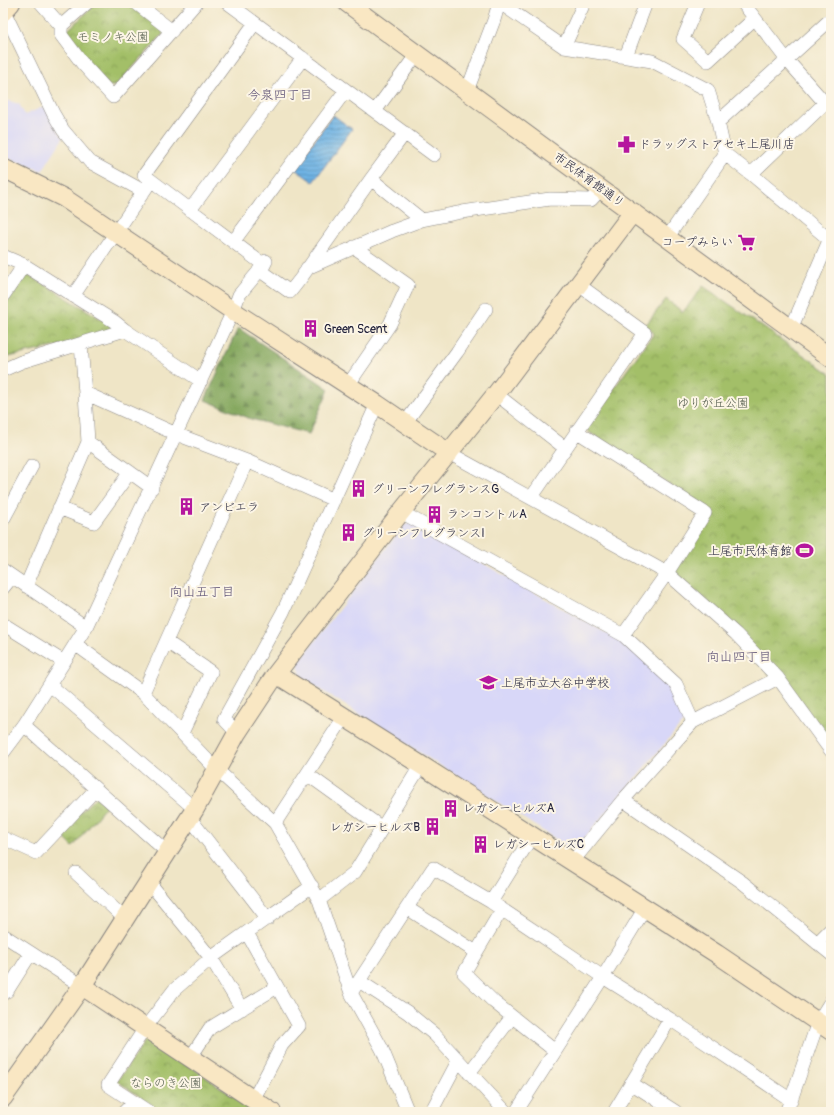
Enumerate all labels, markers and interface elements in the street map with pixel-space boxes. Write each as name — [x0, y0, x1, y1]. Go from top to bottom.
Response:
park label: モミノキ公園 — [77, 30, 149, 45]
district label: 今泉四丁目 — [247, 87, 313, 103]
pharmacy icon: ドラッグストアセキ上尾川店 — [616, 134, 636, 154]
place label: ドラッグストアセキ上尾川店 — [639, 137, 795, 152]
street label: 市民体育館通り — [551, 149, 627, 211]
supermarket icon: コープみらい — [736, 232, 756, 252]
place label: コープみらい — [661, 235, 733, 250]
building icon: Green Scent — [301, 319, 321, 339]
place label: Green Scent — [324, 322, 387, 337]
park label: ゆりが丘公園 — [677, 396, 749, 411]
building icon: グリーンフレグランスG — [349, 479, 369, 499]
place label: グリーンフレグランスG — [372, 482, 499, 497]
building icon: アンビエラ — [176, 497, 196, 517]
place label: アンビエラ — [199, 500, 259, 515]
building icon: ランコントルA — [424, 504, 444, 524]
place label: ランコントルA — [447, 507, 527, 522]
building icon: グリーンフレグランスI — [339, 523, 359, 543]
place label: グリーンフレグランスI — [362, 526, 485, 541]
sports icon: 上尾市民体育館 — [795, 541, 815, 561]
place label: 上尾市民体育館 — [708, 544, 792, 559]
district label: 向山五丁目 — [169, 584, 235, 600]
district label: 向山四丁目 — [706, 649, 772, 665]
school or university icon: 上尾市立大谷中学校 — [478, 673, 498, 693]
place label: 上尾市立大谷中学校 — [501, 676, 609, 691]
building icon: レガシーヒルズA — [440, 798, 460, 818]
place label: レガシーヒルズA — [463, 801, 555, 816]
building icon: レガシーヒルズB — [423, 817, 443, 837]
place label: レガシーヒルズB — [329, 820, 420, 835]
building icon: レガシーヒルズC — [470, 834, 490, 854]
place label: レガシーヒルズC — [493, 837, 584, 852]
park label: ならのき公園 — [130, 1076, 202, 1091]

